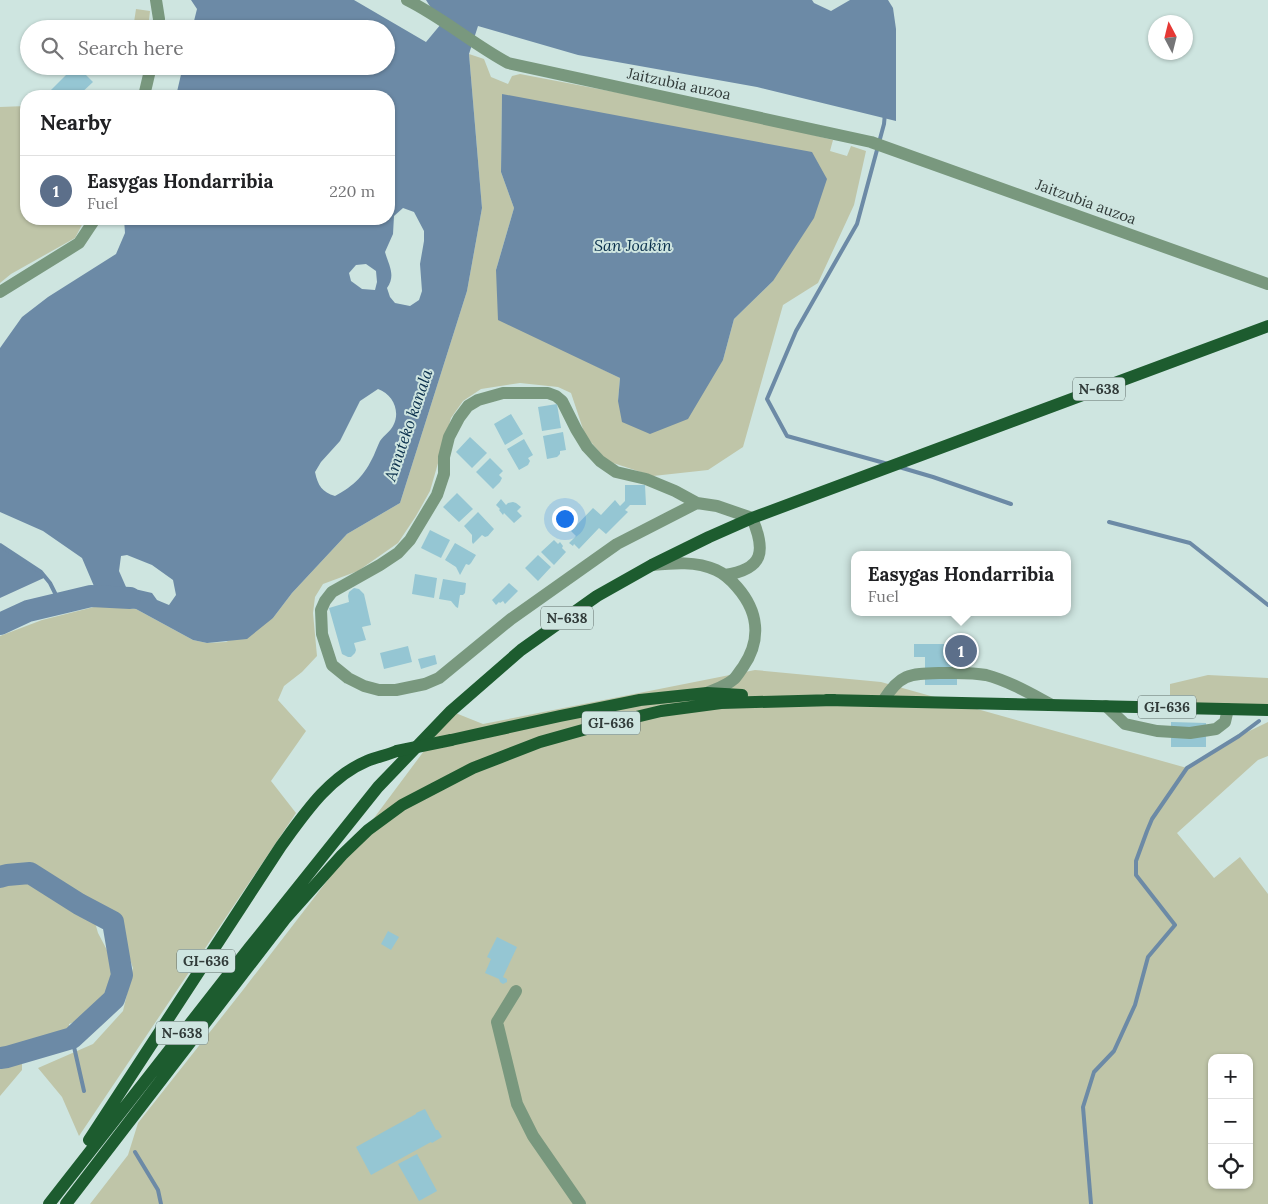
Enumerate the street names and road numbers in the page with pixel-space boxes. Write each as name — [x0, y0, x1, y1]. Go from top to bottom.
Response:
street label: Jaitzubia auzoa — [625, 63, 733, 104]
street label: Jaitzubia auzoa — [1033, 174, 1139, 229]
road number: N-638 — [1073, 378, 1125, 400]
road number: N-638 — [541, 606, 593, 630]
road number: GI-636 — [1138, 696, 1196, 719]
road number: GI-636 — [582, 711, 640, 734]
road number: GI-636 — [177, 949, 235, 972]
road number: N-638 — [156, 1021, 208, 1044]

